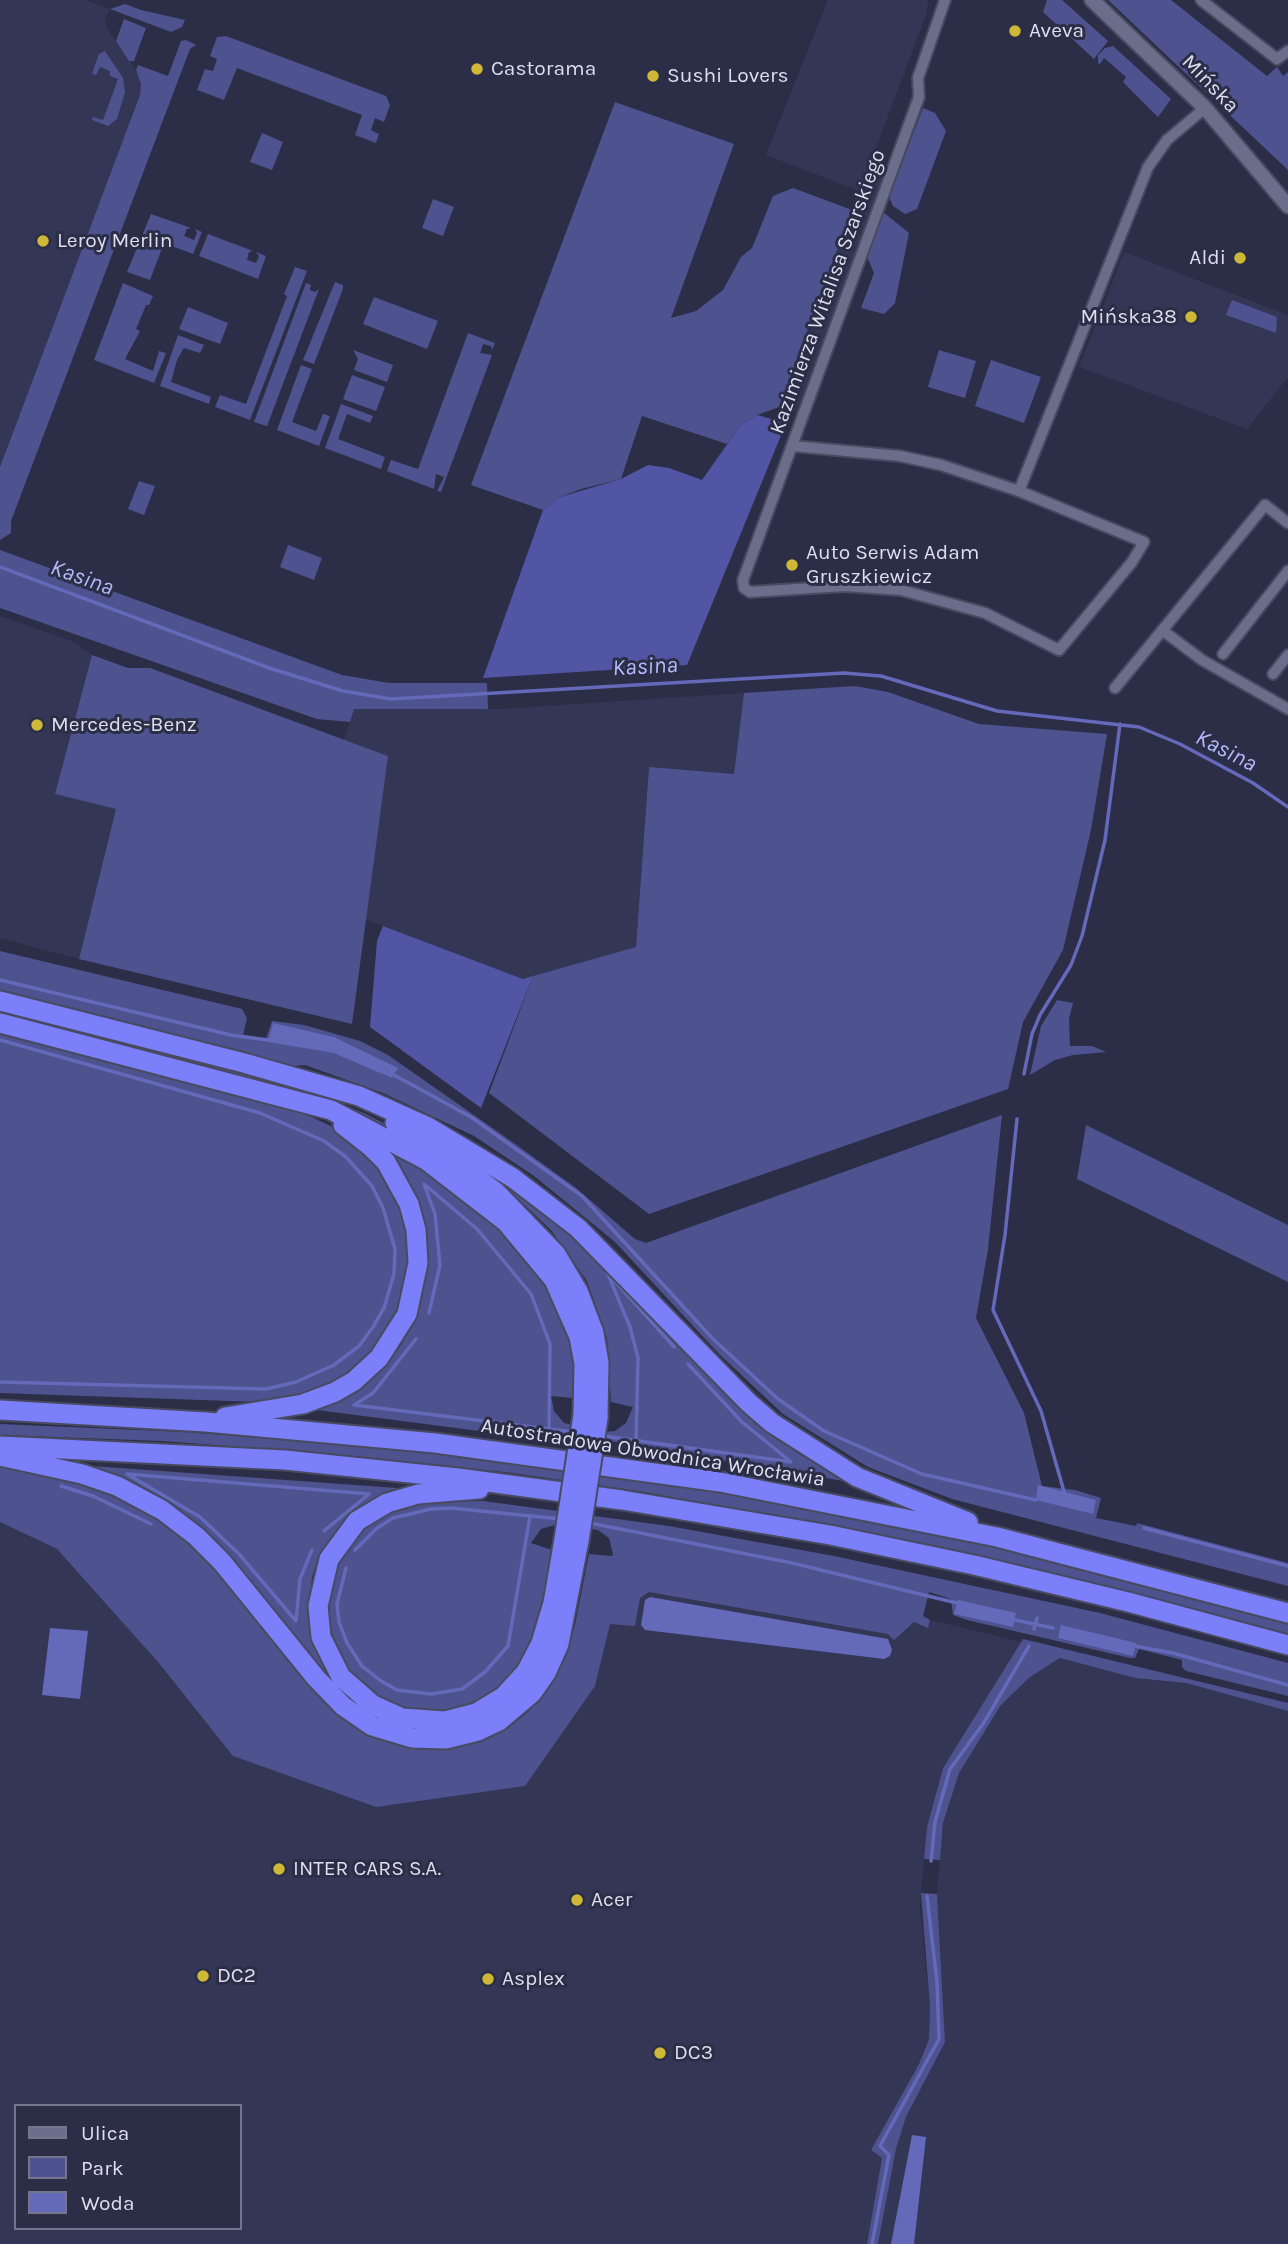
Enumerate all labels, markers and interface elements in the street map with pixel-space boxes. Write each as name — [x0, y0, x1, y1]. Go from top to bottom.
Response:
place label: Aveva — [1029, 18, 1084, 44]
marker: Aveva — [1007, 23, 1023, 39]
street label: Mińska — [1176, 50, 1244, 118]
place label: Castorama — [491, 56, 596, 82]
marker: Castorama — [469, 61, 485, 77]
place label: Sushi Lovers — [667, 63, 789, 89]
marker: Sushi Lovers — [645, 68, 661, 84]
street label: Kazimierza Witalisa Szarskiego — [765, 146, 891, 438]
place label: Leroy Merlin — [57, 228, 172, 254]
marker: Leroy Merlin — [35, 233, 51, 249]
place label: Aldi — [1189, 245, 1226, 271]
marker: Aldi — [1232, 250, 1248, 266]
place label: Mińska38 — [1081, 304, 1177, 330]
marker: Mińska38 — [1183, 309, 1199, 325]
place label: Auto Serwis Adam Gruszkiewicz — [806, 540, 979, 590]
water label: Kasina — [47, 554, 117, 602]
marker: Auto Serwis Adam Gruszkiewicz — [784, 557, 800, 573]
water label: Kasina — [612, 652, 678, 682]
place label: Mercedes-Benz — [51, 712, 197, 738]
marker: Mercedes-Benz — [29, 717, 45, 733]
water label: Kasina — [1191, 724, 1261, 778]
street label: Autostradowa Obwodnica Wrocławia — [479, 1413, 827, 1493]
place label: INTER CARS S.A. — [293, 1856, 441, 1882]
marker: INTER CARS S.A. — [271, 1861, 287, 1877]
place label: Acer — [591, 1887, 632, 1913]
marker: Acer — [569, 1892, 585, 1908]
place label: DC2 — [217, 1963, 256, 1989]
place label: Asplex — [502, 1966, 565, 1992]
marker: DC2 — [195, 1968, 211, 1984]
marker: Asplex — [480, 1971, 496, 1987]
place label: DC3 — [674, 2040, 713, 2066]
marker: DC3 — [652, 2045, 668, 2061]
legend — [14, 2104, 242, 2230]
text: Ulica — [81, 2121, 129, 2145]
text: Park — [81, 2156, 124, 2180]
text: Woda — [81, 2191, 135, 2215]

